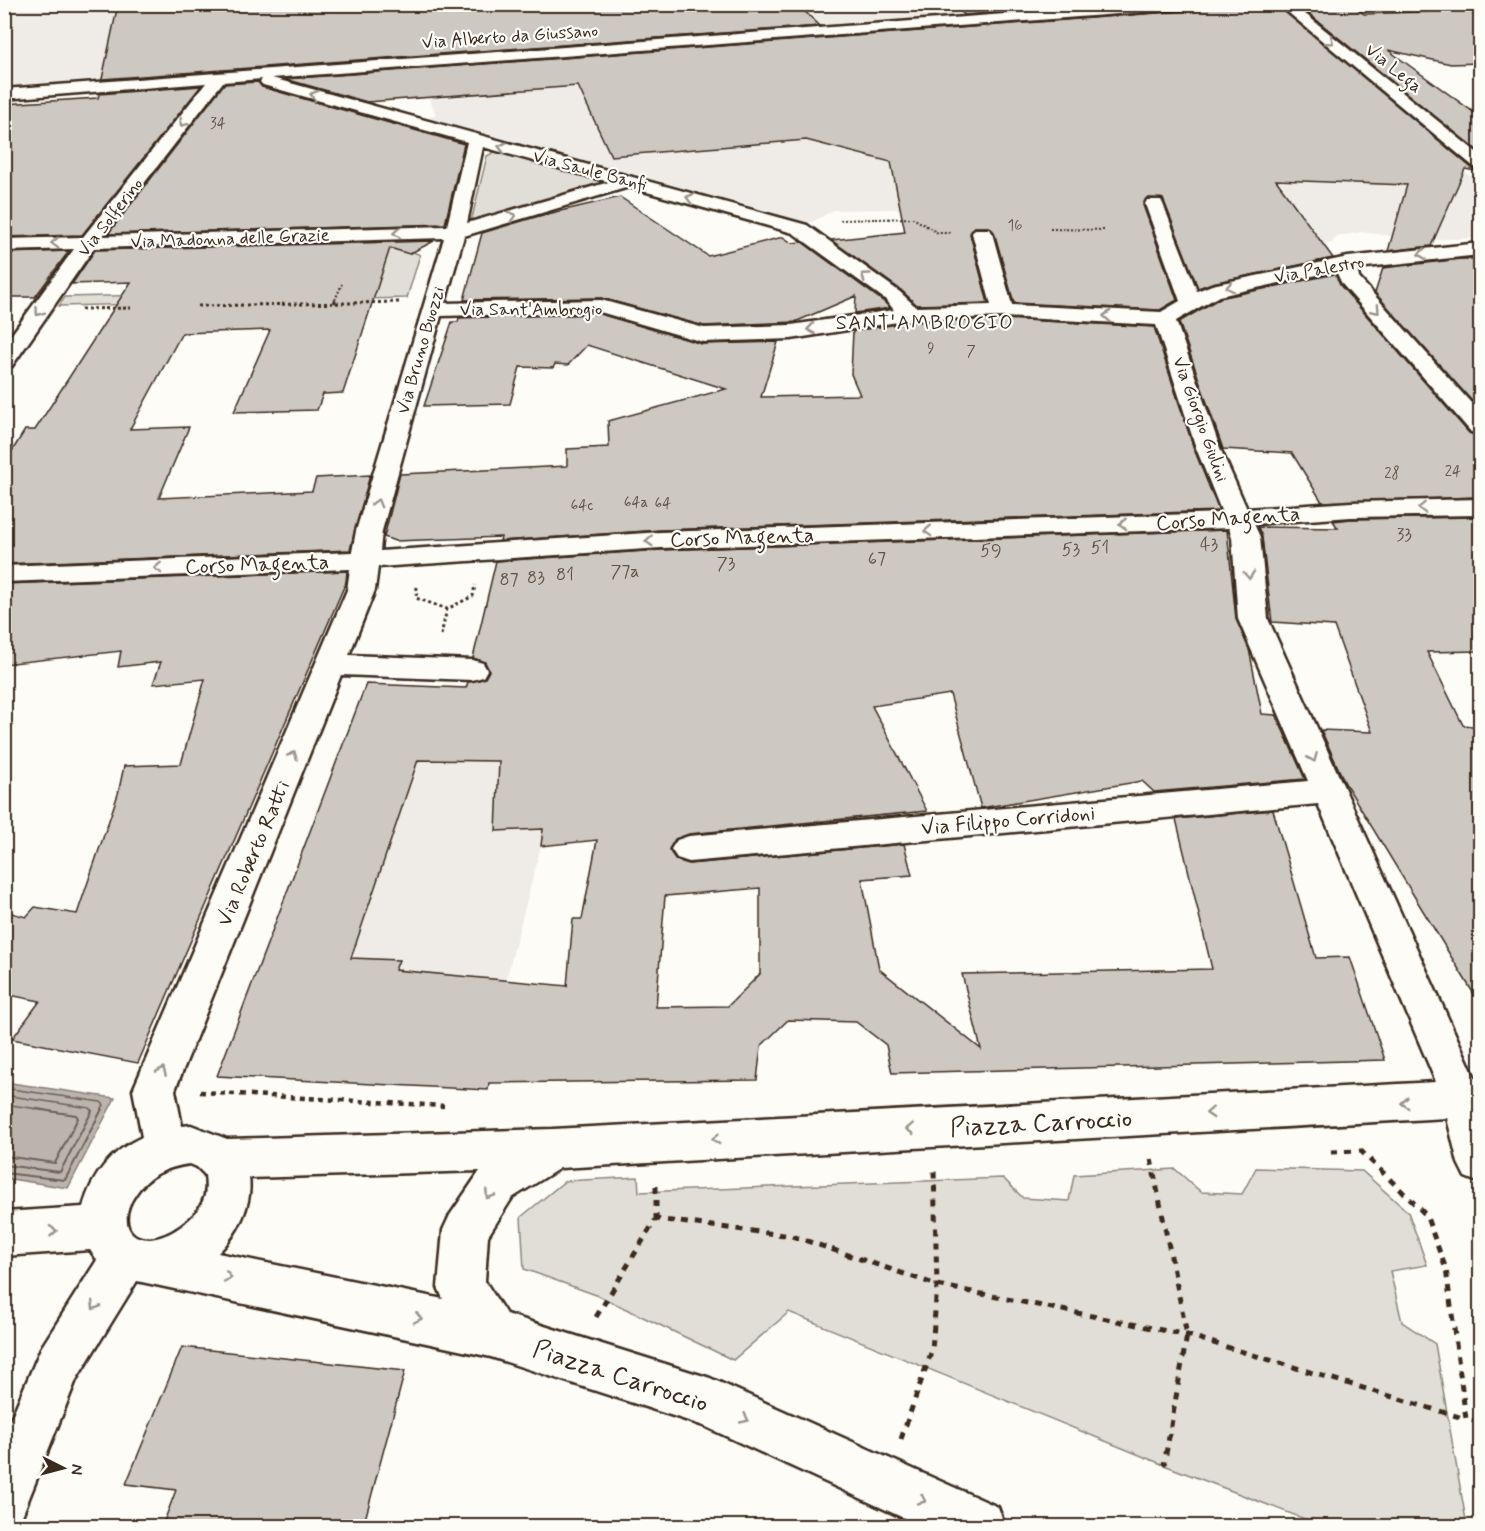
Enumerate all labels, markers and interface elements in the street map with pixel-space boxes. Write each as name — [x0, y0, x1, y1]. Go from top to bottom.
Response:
street label: Via Alberto da Giussano — [421, 19, 599, 55]
one-way arrow — [1323, 34, 1334, 45]
street label: Via Lega — [1359, 38, 1427, 101]
one-way arrow — [309, 89, 319, 102]
house number: 34 — [210, 114, 226, 134]
one-way arrow — [179, 117, 190, 128]
one-way arrow — [497, 142, 508, 154]
street label: Via Saule Banfi — [530, 144, 649, 198]
street label: Via Solferino — [72, 173, 149, 262]
one-way arrow — [685, 193, 696, 205]
one-way arrow — [506, 211, 516, 223]
house number: 16 — [1007, 216, 1023, 236]
street label: Via Madonna delle Grazie — [130, 224, 330, 254]
one-way arrow — [392, 226, 401, 239]
one-way arrow — [51, 237, 60, 250]
one-way arrow — [1418, 247, 1427, 260]
street label: Via Palestro — [1272, 250, 1366, 290]
one-way arrow — [861, 272, 872, 283]
one-way arrow — [1225, 279, 1235, 292]
street label: Via Bruno Buozzi — [391, 284, 451, 417]
street label: Via Sant'Ambrogio — [460, 298, 602, 322]
one-way arrow — [1369, 304, 1380, 314]
one-way arrow — [35, 305, 46, 316]
district label: SANT'AMBROGIO — [836, 310, 1014, 337]
one-way arrow — [1102, 310, 1111, 323]
one-way arrow — [806, 322, 816, 335]
house number: 9 — [927, 339, 935, 359]
house number: 7 — [966, 342, 976, 362]
street label: Via Giorgio Giulini — [1165, 354, 1234, 486]
house number: 24 — [1445, 462, 1461, 482]
house number: 28 — [1384, 464, 1400, 484]
house number: 64a — [624, 493, 649, 513]
house number: 64 — [655, 494, 671, 514]
house number: 64c — [571, 496, 593, 516]
one-way arrow — [369, 498, 382, 508]
street label: Corso Magenta — [1155, 500, 1301, 540]
one-way arrow — [1418, 502, 1427, 515]
one-way arrow — [1118, 518, 1127, 531]
street label: Corso Magenta — [669, 521, 815, 557]
house number: 33 — [1396, 523, 1412, 547]
one-way arrow — [923, 525, 932, 537]
house number: 43 — [1200, 533, 1218, 557]
one-way arrow — [644, 534, 653, 547]
house number: 51 — [1091, 536, 1109, 560]
house number: 53 — [1062, 538, 1081, 562]
house number: 59 — [980, 539, 1002, 563]
house number: 67 — [868, 547, 886, 571]
street label: Corso Magenta — [184, 548, 330, 584]
house number: 73 — [717, 552, 736, 576]
house number: 77a — [610, 560, 640, 584]
one-way arrow — [154, 561, 163, 574]
house number: 81 — [556, 563, 574, 587]
house number: 83 — [527, 566, 545, 590]
house number: 87 — [499, 568, 519, 592]
one-way arrow — [1243, 571, 1256, 580]
one-way arrow — [286, 750, 298, 761]
one-way arrow — [1306, 751, 1318, 762]
street label: Via Roberto Ratti — [211, 776, 297, 931]
street label: Via Filippo Corridoni — [920, 799, 1096, 843]
one-way arrow — [155, 1066, 167, 1077]
one-way arrow — [1400, 1096, 1409, 1109]
street label: Piazza Carroccio — [949, 1102, 1133, 1146]
one-way arrow — [1205, 1107, 1214, 1120]
one-way arrow — [906, 1122, 915, 1135]
one-way arrow — [711, 1132, 720, 1145]
one-way arrow — [486, 1188, 497, 1199]
one-way arrow — [49, 1225, 58, 1238]
one-way arrow — [222, 1270, 232, 1283]
one-way arrow — [91, 1299, 102, 1310]
one-way arrow — [413, 1311, 423, 1324]
street label: Piazza Carroccio — [528, 1333, 712, 1421]
one-way arrow — [738, 1411, 749, 1423]
north arrow — [33, 1438, 93, 1498]
text: N — [65, 1463, 87, 1476]
one-way arrow — [915, 1493, 926, 1505]

